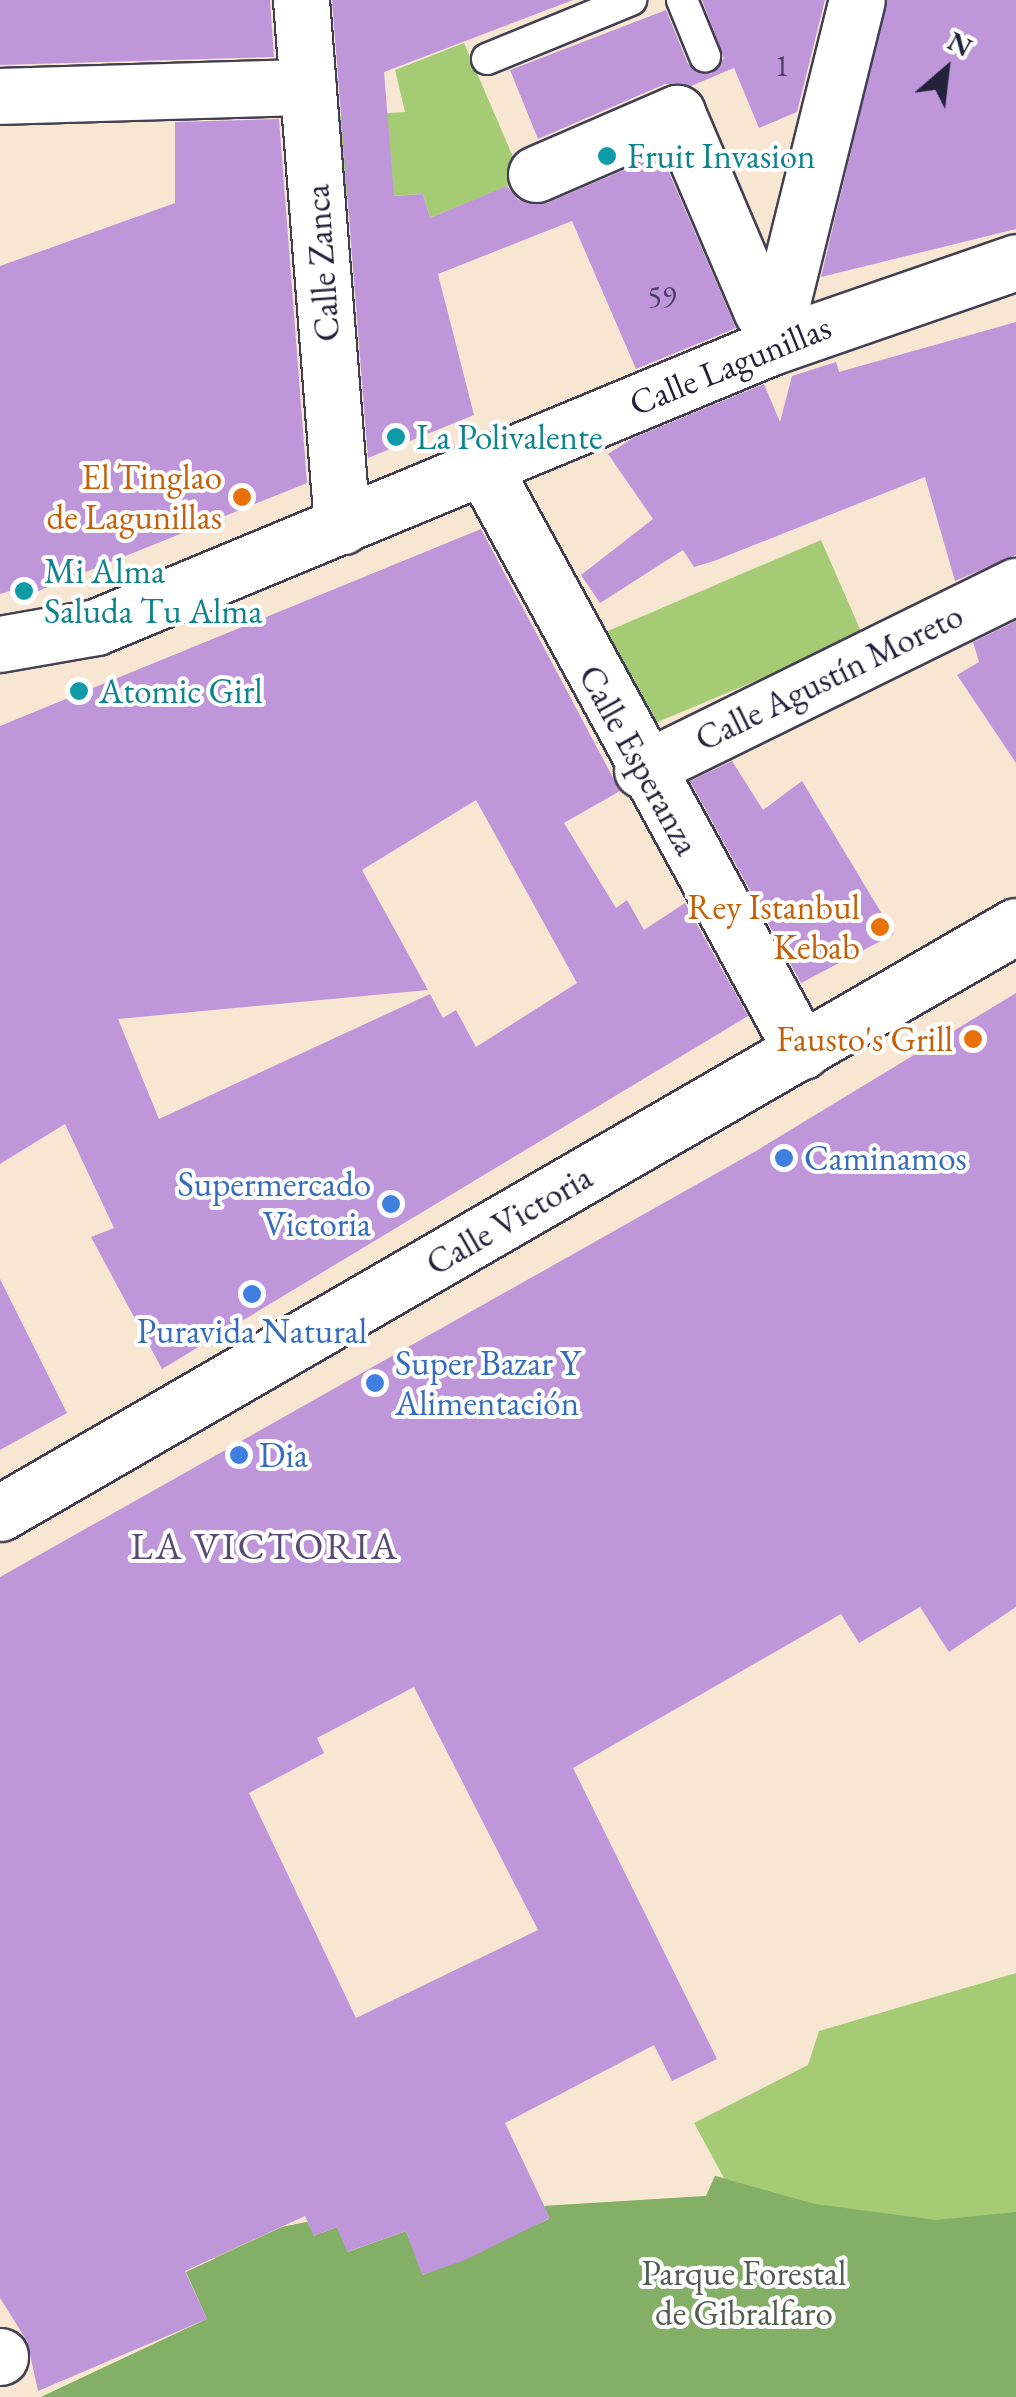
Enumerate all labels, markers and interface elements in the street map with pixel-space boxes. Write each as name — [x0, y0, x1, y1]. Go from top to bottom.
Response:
north arrow — [896, 20, 996, 120]
text: N — [942, 22, 979, 65]
house number: 1 — [775, 48, 789, 84]
place label: Fruit Invasion — [627, 135, 816, 177]
marker: Fruit Invasion — [596, 145, 618, 167]
street label: Calle Zanca — [296, 183, 348, 343]
house number: 59 — [648, 279, 676, 315]
street label: Calle Lagunillas — [623, 306, 837, 424]
place label: La Polivalente — [416, 416, 603, 458]
marker: La Polivalente — [385, 426, 407, 448]
place label: El Tinglao de Lagunillas — [46, 456, 222, 538]
marker: El Tinglao de Lagunillas — [231, 486, 253, 508]
place label: Mi Alma Saluda Tu Alma — [44, 550, 262, 632]
marker: Mi Alma Saluda Tu Alma — [13, 580, 35, 602]
street label: Calle Agustín Moreto — [688, 594, 970, 760]
street label: Calle Esperanza — [570, 658, 708, 862]
place label: Atomic Girl — [99, 670, 263, 712]
marker: Atomic Girl — [68, 680, 90, 702]
place label: Rey Istanbul Kebab — [688, 886, 860, 968]
marker: Rey Istanbul Kebab — [869, 916, 891, 938]
place label: Fausto's Grill — [776, 1018, 953, 1060]
marker: Fausto's Grill — [962, 1028, 984, 1050]
place label: Caminamos — [804, 1137, 967, 1179]
marker: Caminamos — [773, 1147, 795, 1169]
street label: Calle Victoria — [419, 1156, 599, 1284]
place label: Supermercado Victoria — [177, 1163, 371, 1245]
marker: Supermercado Victoria — [380, 1193, 402, 1215]
marker: Puravida Natural — [241, 1283, 263, 1305]
place label: Puravida Natural — [137, 1310, 367, 1352]
place label: Super Bazar Y Alimentación — [395, 1342, 580, 1424]
marker: Super Bazar Y Alimentación — [364, 1372, 386, 1394]
place label: Dia — [259, 1434, 308, 1476]
marker: Dia — [228, 1444, 250, 1466]
district label: LA VICTORIA — [130, 1523, 400, 1569]
park label: Parque Forestal de Gibralfaro — [642, 2252, 846, 2334]

